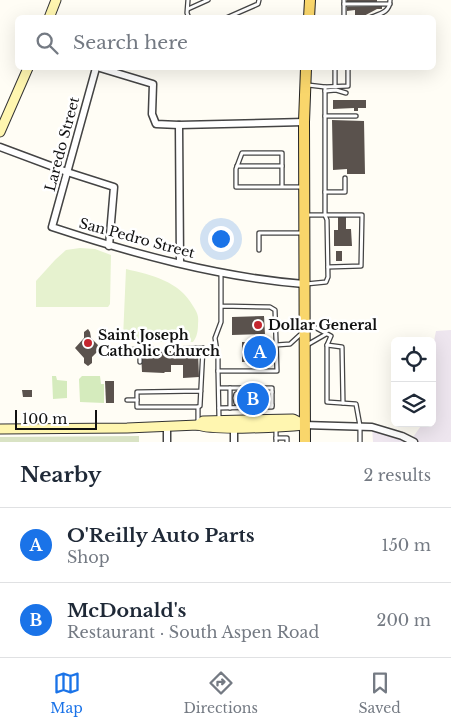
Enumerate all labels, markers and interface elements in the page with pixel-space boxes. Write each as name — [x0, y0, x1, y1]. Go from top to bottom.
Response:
search box — [15, 15, 436, 70]
icon: search — [33, 29, 61, 57]
text: Search here — [73, 31, 188, 54]
street label: Laredo Street — [41, 94, 83, 193]
street label: San Pedro Street — [77, 214, 197, 262]
your location — [208, 226, 234, 252]
place label: Dollar General — [268, 316, 377, 334]
marker: Dollar General — [252, 319, 264, 331]
place label: Saint Joseph Catholic Church — [98, 326, 220, 360]
pin: A — [244, 333, 276, 371]
marker: Saint Joseph Catholic Church — [82, 337, 94, 349]
map controls — [391, 337, 436, 427]
button: locate — [391, 337, 436, 382]
pin: B — [237, 380, 269, 418]
button: layers — [391, 382, 436, 427]
scale bar — [15, 407, 98, 430]
text: 100 m — [22, 410, 67, 428]
text: Nearby — [20, 462, 101, 488]
text: 2 results — [363, 465, 431, 485]
text: O'Reilly Auto Parts — [67, 524, 255, 547]
text: A — [30, 535, 42, 555]
text: 150 m — [382, 535, 431, 555]
text: Shop — [67, 547, 110, 567]
text: McDonald's — [67, 599, 186, 622]
text: B — [30, 610, 42, 630]
text: 200 m — [377, 610, 431, 630]
text: Restaurant · South Aspen Road — [67, 622, 319, 642]
tab: Map — [50, 669, 83, 717]
tab: Directions — [183, 669, 258, 717]
tab: Saved — [358, 669, 401, 717]

